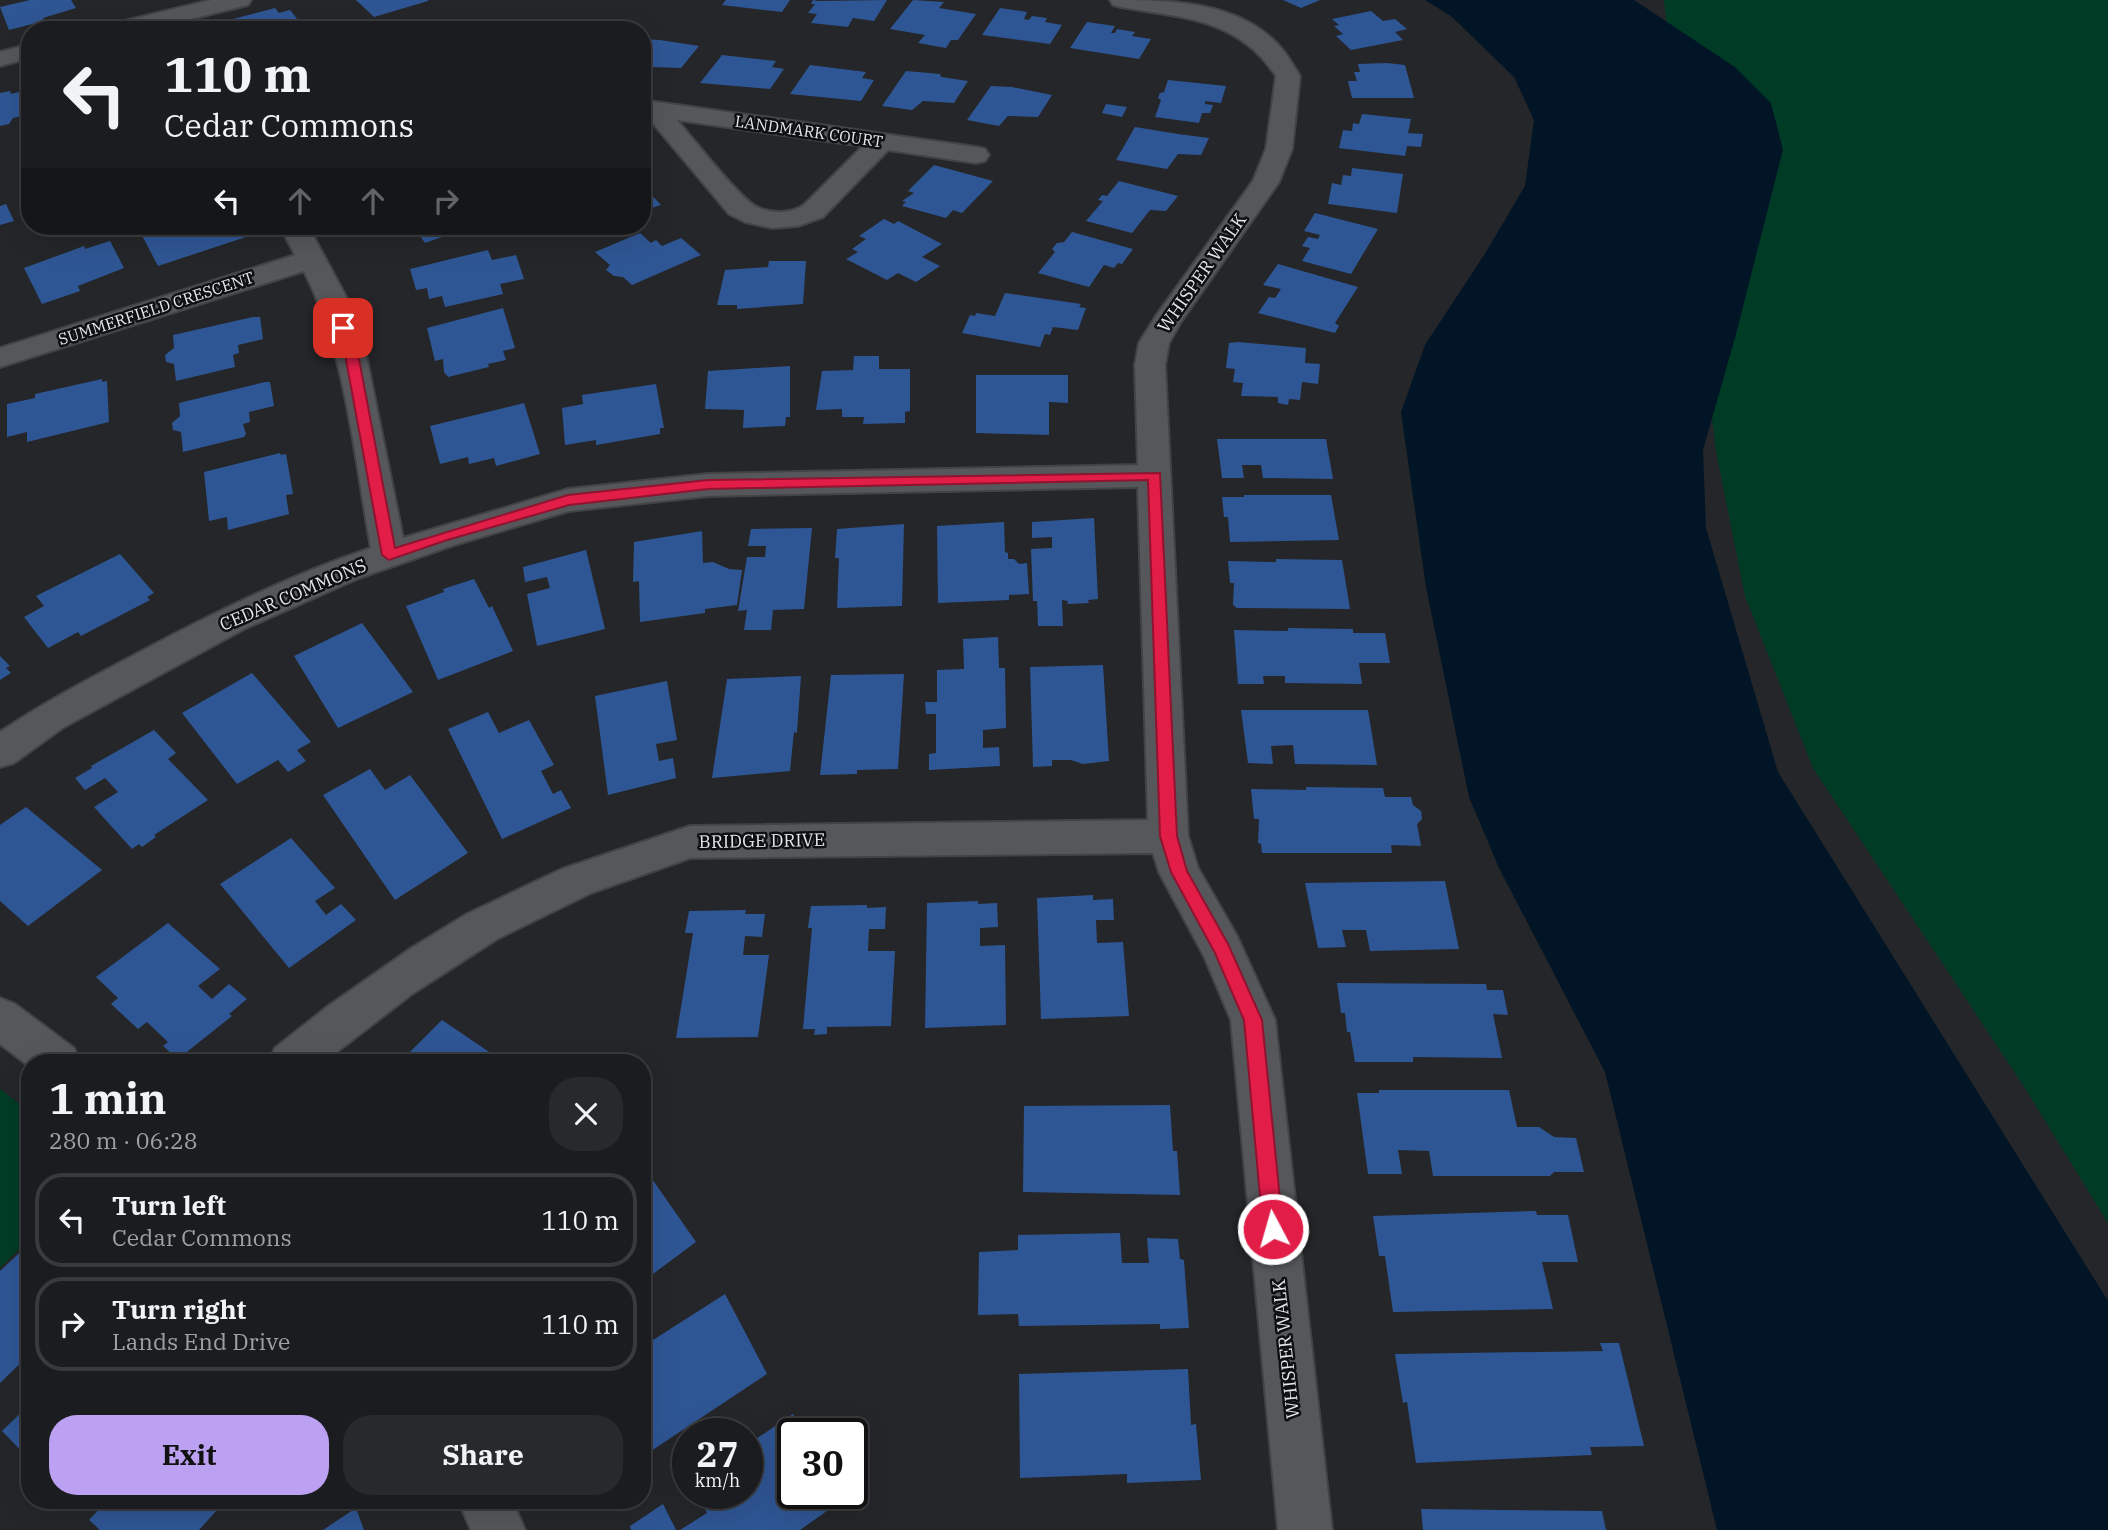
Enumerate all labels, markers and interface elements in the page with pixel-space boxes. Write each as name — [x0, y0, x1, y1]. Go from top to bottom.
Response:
text: 110 m — [164, 42, 311, 105]
icon: left — [49, 49, 140, 140]
text: Cedar Commons — [164, 104, 414, 146]
street label: LANDMARK COURT — [734, 111, 884, 151]
icon: left — [208, 182, 246, 220]
icon: ahead — [281, 182, 319, 220]
icon: ahead — [354, 182, 392, 220]
icon: right — [427, 182, 465, 220]
street label: WHISPER WALK — [1152, 209, 1251, 337]
street label: SUMMERFIELD CRESCENT — [56, 267, 256, 349]
pin — [313, 298, 373, 358]
icon: arrive — [324, 309, 362, 347]
street label: CEDAR COMMONS — [216, 553, 370, 636]
street label: BRIDGE DRIVE — [699, 828, 825, 853]
text: 1 min — [49, 1071, 167, 1126]
button: close — [549, 1077, 623, 1151]
text: 280 m · 06:28 — [49, 1125, 198, 1155]
text: Turn left — [112, 1188, 226, 1222]
position arrow — [1236, 1192, 1310, 1266]
icon: left — [53, 1201, 91, 1239]
text: 110 m — [541, 1203, 619, 1237]
text: Cedar Commons — [112, 1222, 292, 1252]
street label: WHISPER WALK — [1267, 1278, 1304, 1420]
text: Turn right — [112, 1292, 246, 1326]
icon: right — [53, 1305, 91, 1343]
text: 110 m — [541, 1307, 619, 1341]
text: Lands End Drive — [112, 1326, 290, 1356]
button: Exit — [49, 1415, 329, 1495]
button: Share — [343, 1415, 623, 1495]
speed limit sign: 30 — [777, 1418, 868, 1509]
text: 27 — [696, 1431, 739, 1477]
text: km/h — [695, 1469, 740, 1492]

